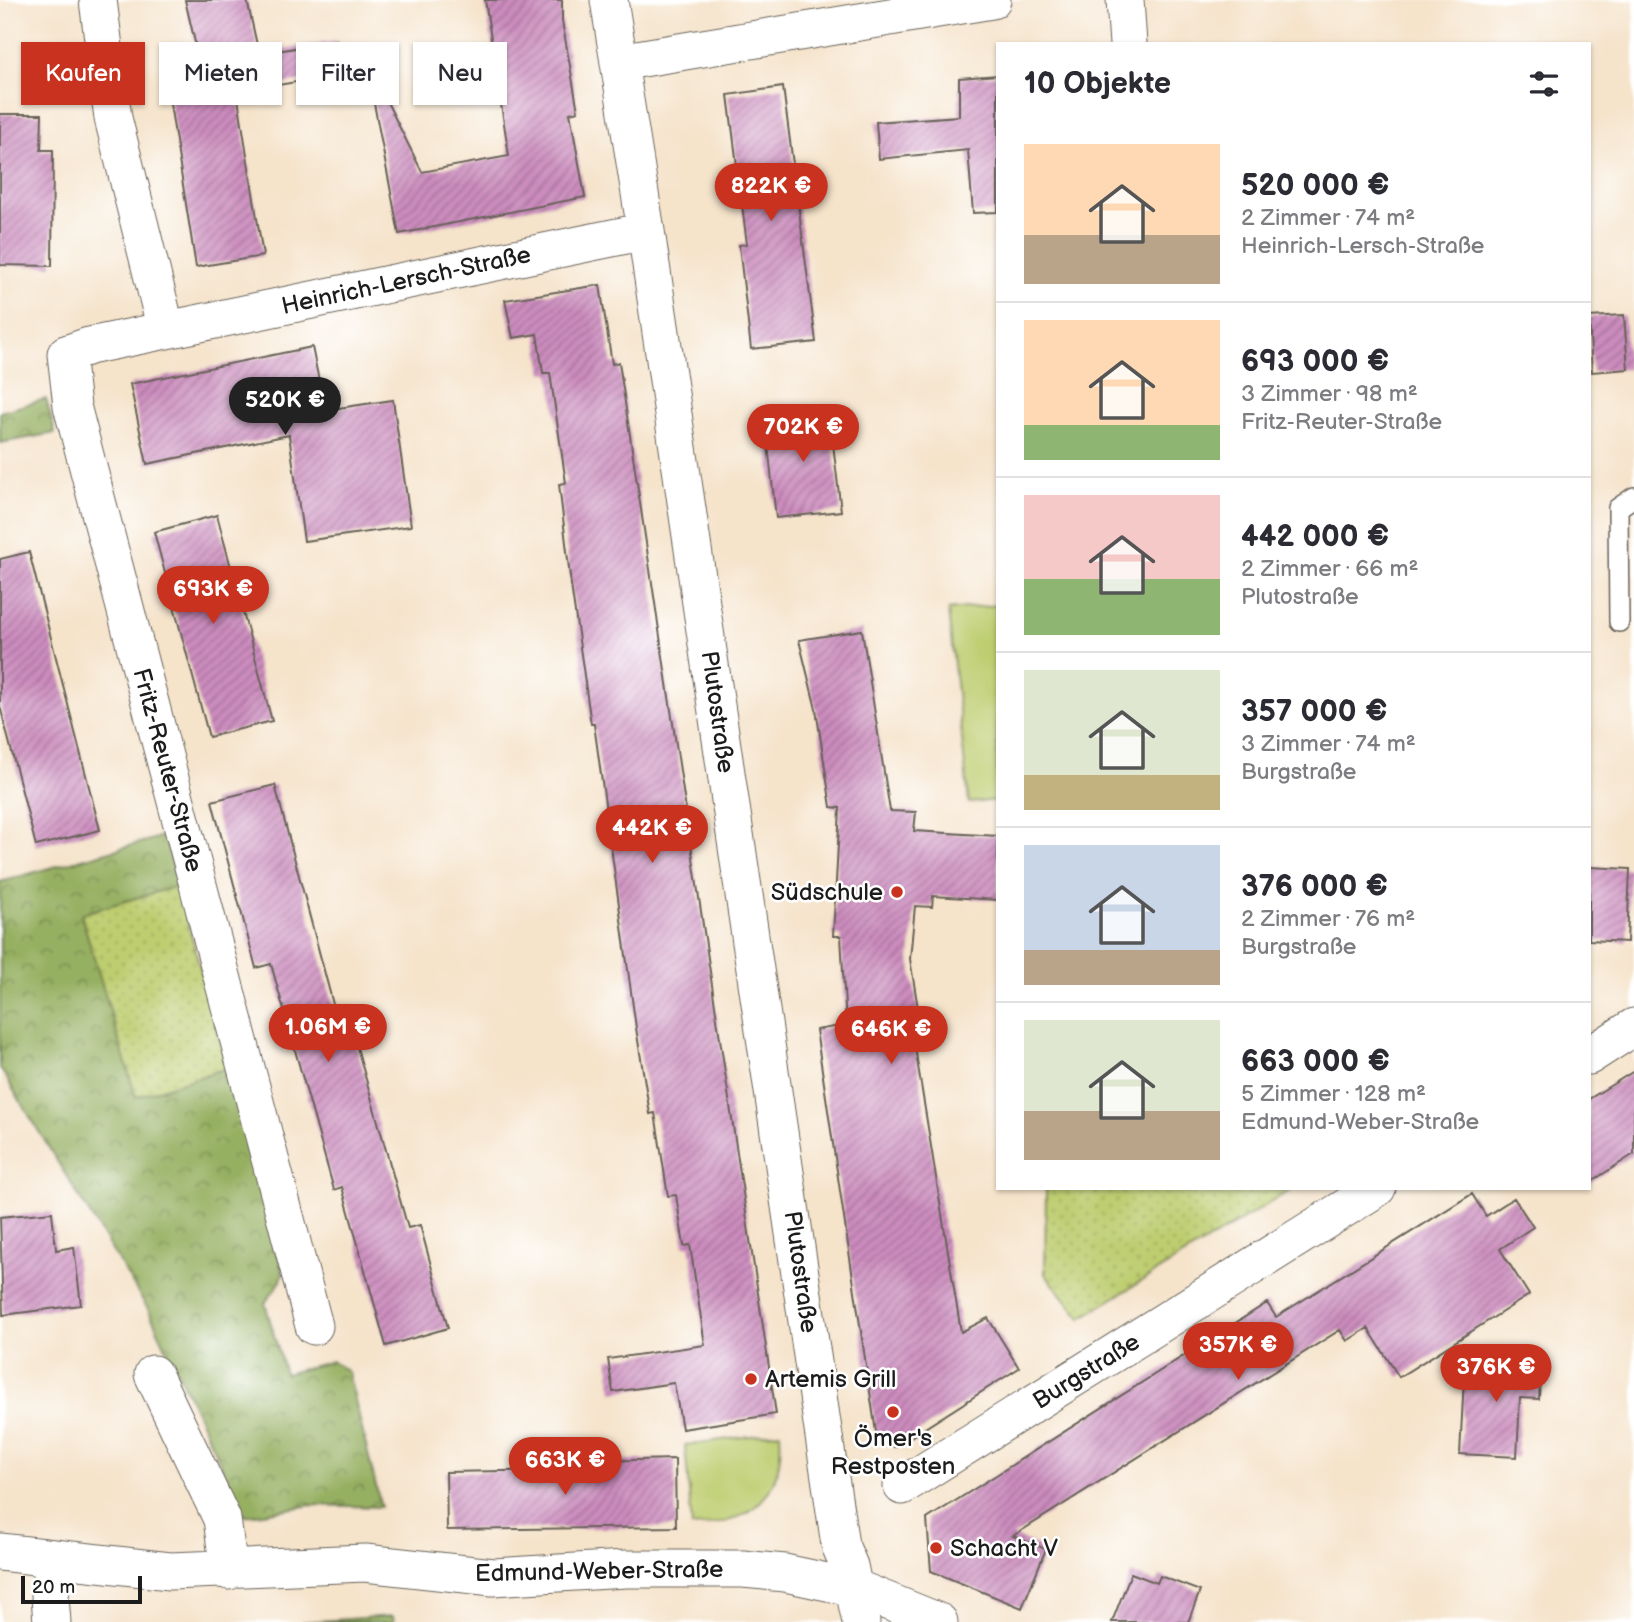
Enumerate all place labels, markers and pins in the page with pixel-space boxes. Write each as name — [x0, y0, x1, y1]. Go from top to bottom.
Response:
pin: 822K € — [714, 164, 828, 223]
pin: 520K € — [228, 378, 342, 437]
pin: 702K € — [746, 405, 860, 464]
pin: 693K € — [156, 566, 270, 626]
pin: 442K € — [595, 806, 709, 865]
place label: Südschule — [771, 878, 883, 907]
marker: Südschule — [889, 884, 905, 900]
pin: 1.06M € — [263, 1004, 393, 1064]
pin: 646K € — [834, 1006, 948, 1066]
pin: 357K € — [1181, 1322, 1295, 1382]
pin: 376K € — [1439, 1344, 1553, 1404]
place label: Artemis Grill — [765, 1365, 896, 1394]
marker: Artemis Grill — [743, 1371, 759, 1387]
marker: Ömer's Restposten — [885, 1404, 901, 1420]
place label: Ömer's Restposten — [831, 1424, 955, 1481]
pin: 663K € — [508, 1438, 622, 1497]
place label: Schacht V — [950, 1534, 1058, 1563]
marker: Schacht V — [928, 1540, 944, 1556]

